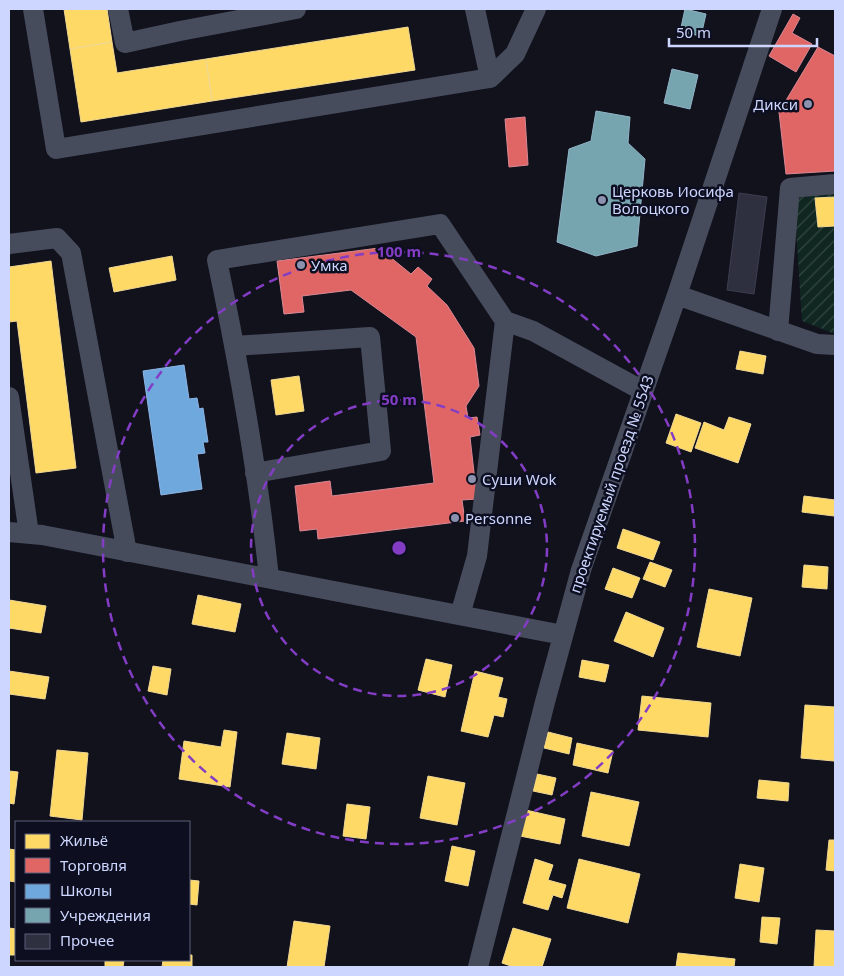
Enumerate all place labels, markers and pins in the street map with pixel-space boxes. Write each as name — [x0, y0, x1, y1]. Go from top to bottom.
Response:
place label: Дикси — [753, 94, 798, 114]
marker: Дикси — [802, 98, 814, 110]
place label: Церковь Иосифа Волоцкого — [612, 181, 734, 218]
marker: Церковь Иосифа Волоцкого — [596, 194, 608, 206]
place label: Умка — [311, 255, 348, 275]
marker: Умка — [295, 259, 307, 271]
place label: Суши Wok — [482, 469, 557, 489]
marker: Суши Wok — [466, 473, 478, 485]
place label: Personne — [465, 508, 532, 528]
marker: Personne — [449, 512, 461, 524]
centre of rings — [390, 539, 408, 557]

